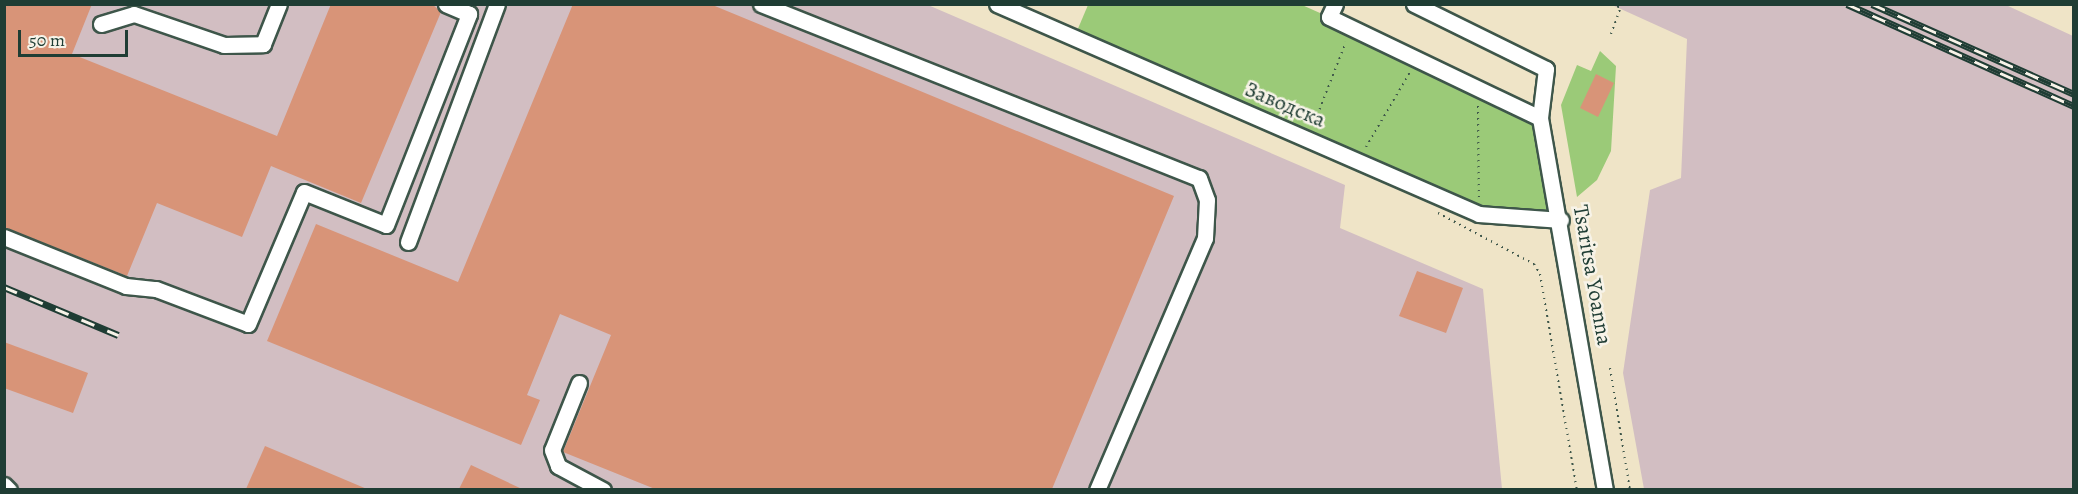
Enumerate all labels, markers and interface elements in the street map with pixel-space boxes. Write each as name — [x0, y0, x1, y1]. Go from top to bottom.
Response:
scale bar — [21, 18, 130, 56]
text: 50 m — [29, 28, 65, 52]
street label: Заводска — [1241, 76, 1329, 134]
street label: Tsaritsa Yoanna — [1567, 203, 1617, 347]

